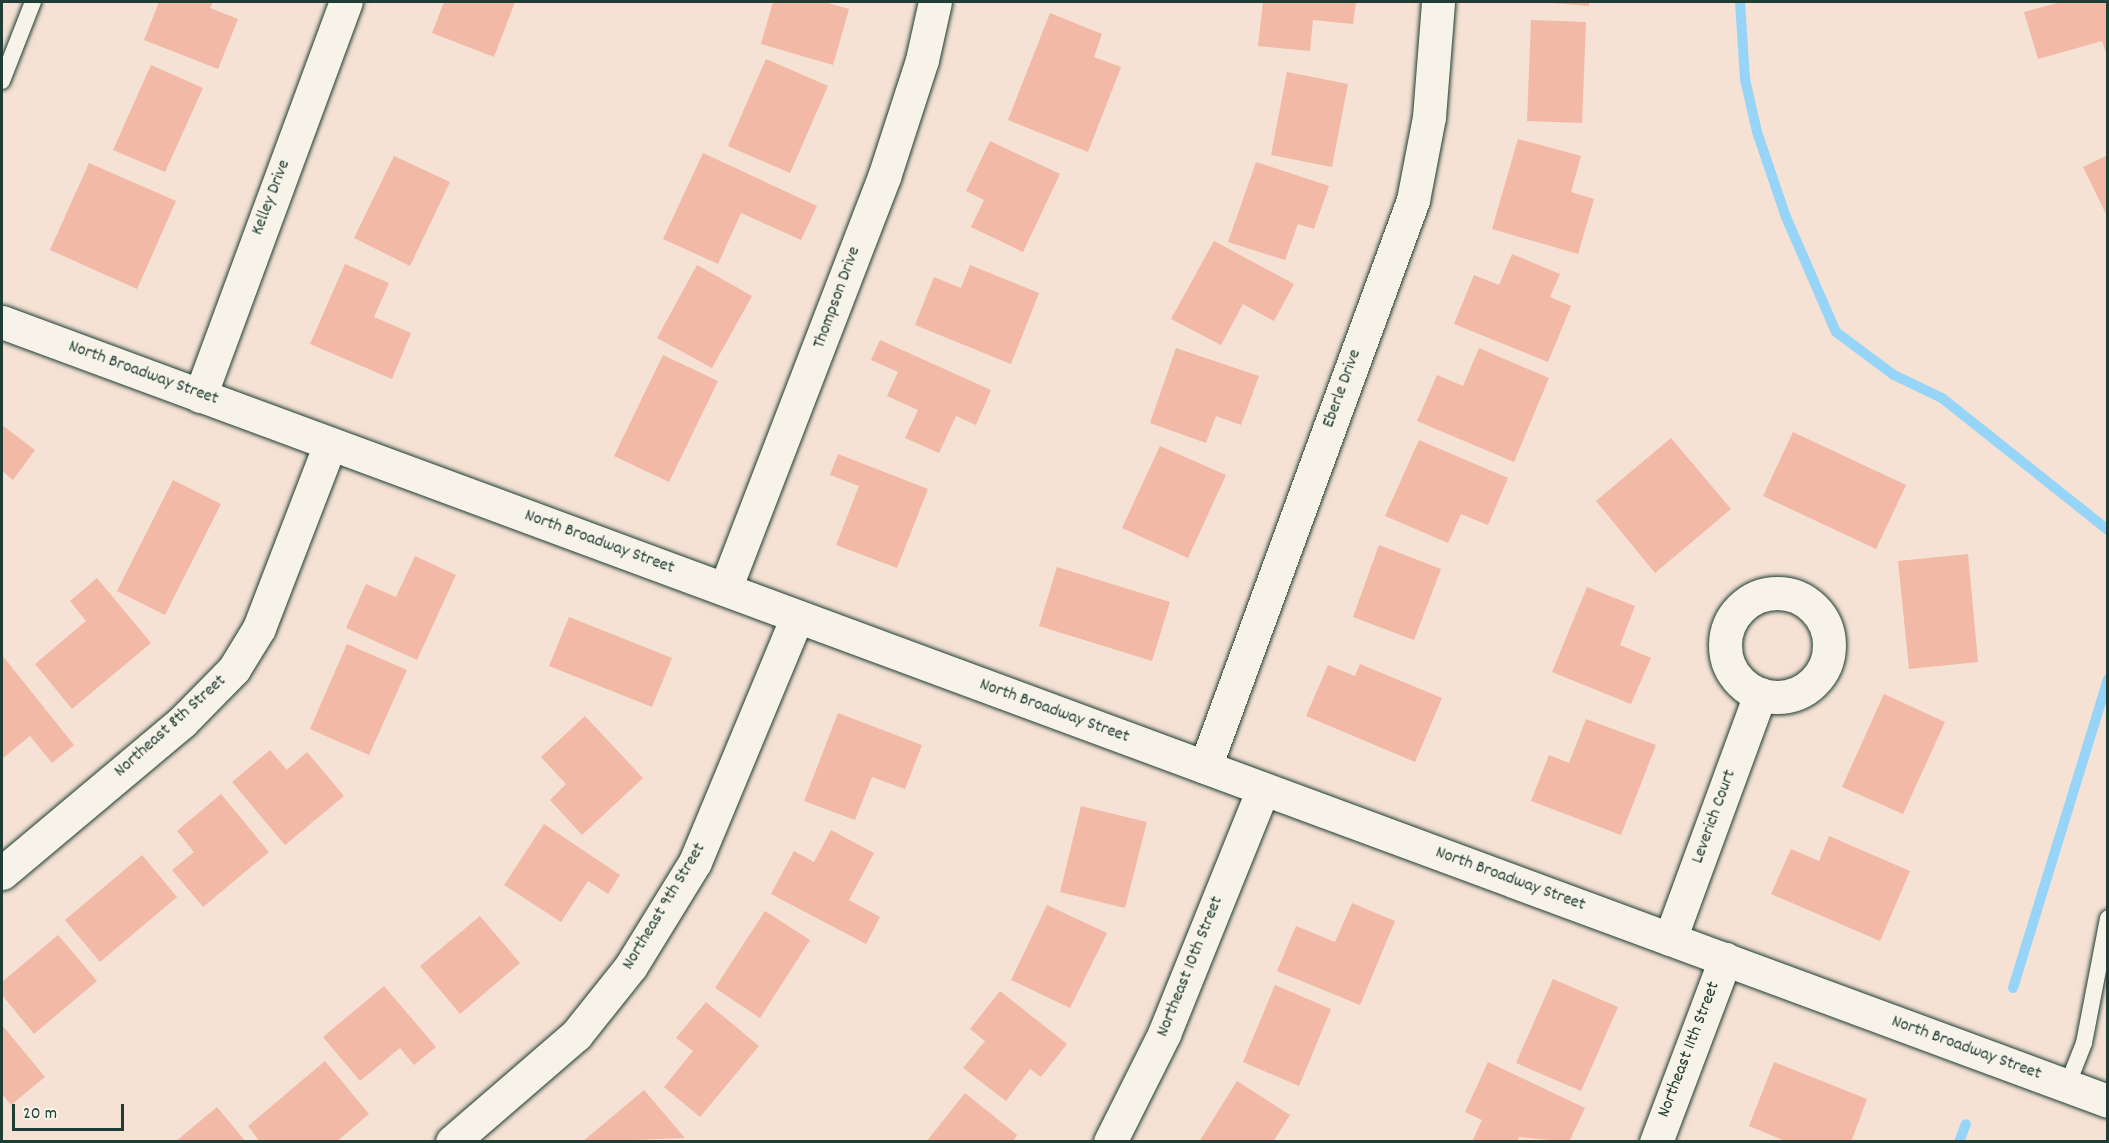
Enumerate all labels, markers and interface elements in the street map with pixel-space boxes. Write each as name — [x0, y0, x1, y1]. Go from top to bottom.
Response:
street label: Kelley Drive — [248, 157, 296, 239]
street label: Thompson Drive — [810, 244, 866, 352]
street label: North Broadway Street — [65, 337, 221, 411]
street label: Eberle Drive — [1319, 347, 1367, 431]
street label: North Broadway Street — [521, 506, 677, 580]
street label: Northeast 8th Street — [111, 671, 231, 783]
street label: North Broadway Street — [976, 675, 1132, 749]
street label: Leverich Court — [1688, 767, 1742, 867]
street label: Northeast 9th Street — [619, 840, 711, 974]
street label: North Broadway Street — [1432, 843, 1588, 917]
street label: Northeast 10th Street — [1153, 894, 1229, 1040]
street label: Northeast 11th Street — [1654, 979, 1726, 1121]
street label: North Broadway Street — [1888, 1012, 2044, 1086]
scale bar — [15, 1092, 128, 1130]
text: 20 m — [23, 1102, 57, 1127]

